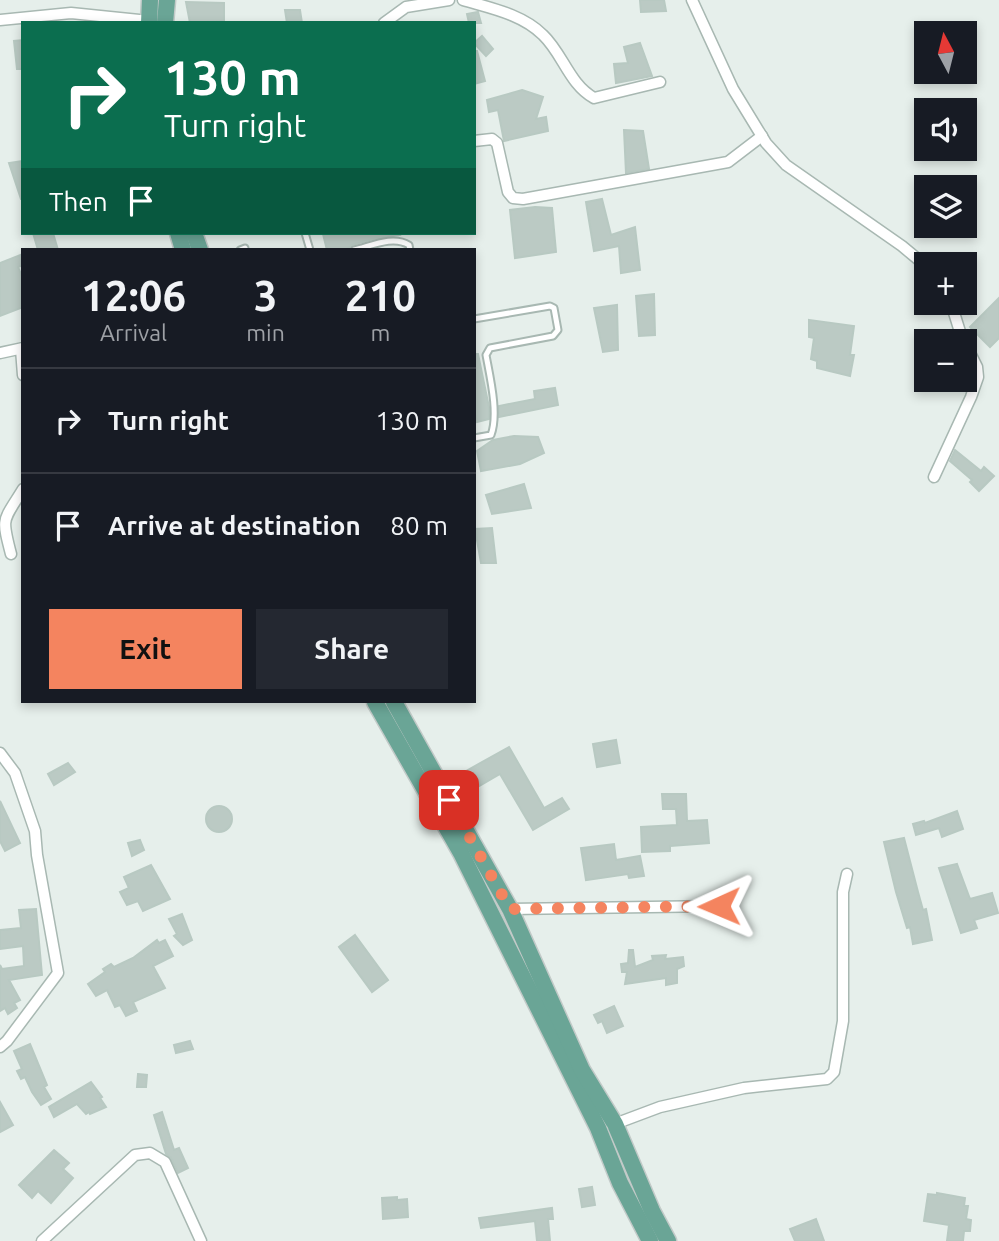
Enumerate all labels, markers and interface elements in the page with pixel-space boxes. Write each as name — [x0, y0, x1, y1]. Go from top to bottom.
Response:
north arrow — [914, 21, 976, 84]
map controls — [914, 21, 977, 392]
icon: right — [49, 49, 140, 140]
text: 130 m — [164, 49, 301, 104]
button: sound — [914, 98, 977, 161]
text: Turn right — [164, 107, 306, 143]
button: layers — [914, 175, 977, 238]
icon: arrive — [122, 182, 160, 220]
text: Then — [49, 187, 108, 216]
button: + — [914, 252, 977, 315]
text: 12:06 — [81, 272, 186, 319]
text: 3 — [254, 272, 277, 319]
text: 210 — [345, 272, 416, 319]
text: Arrival — [100, 320, 167, 345]
text: min — [246, 320, 285, 345]
text: m — [370, 320, 390, 345]
button: − — [914, 329, 977, 392]
icon: right — [49, 402, 87, 440]
text: Turn right — [108, 406, 229, 435]
text: 130 m — [376, 406, 448, 435]
icon: arrive — [49, 507, 87, 545]
text: Arrive at destination — [108, 511, 361, 540]
text: 80 m — [390, 511, 448, 540]
button: Exit — [49, 609, 242, 689]
button: Share — [256, 609, 448, 689]
pin — [419, 770, 479, 830]
icon: arrive — [430, 781, 468, 819]
position arrow — [682, 869, 756, 943]

